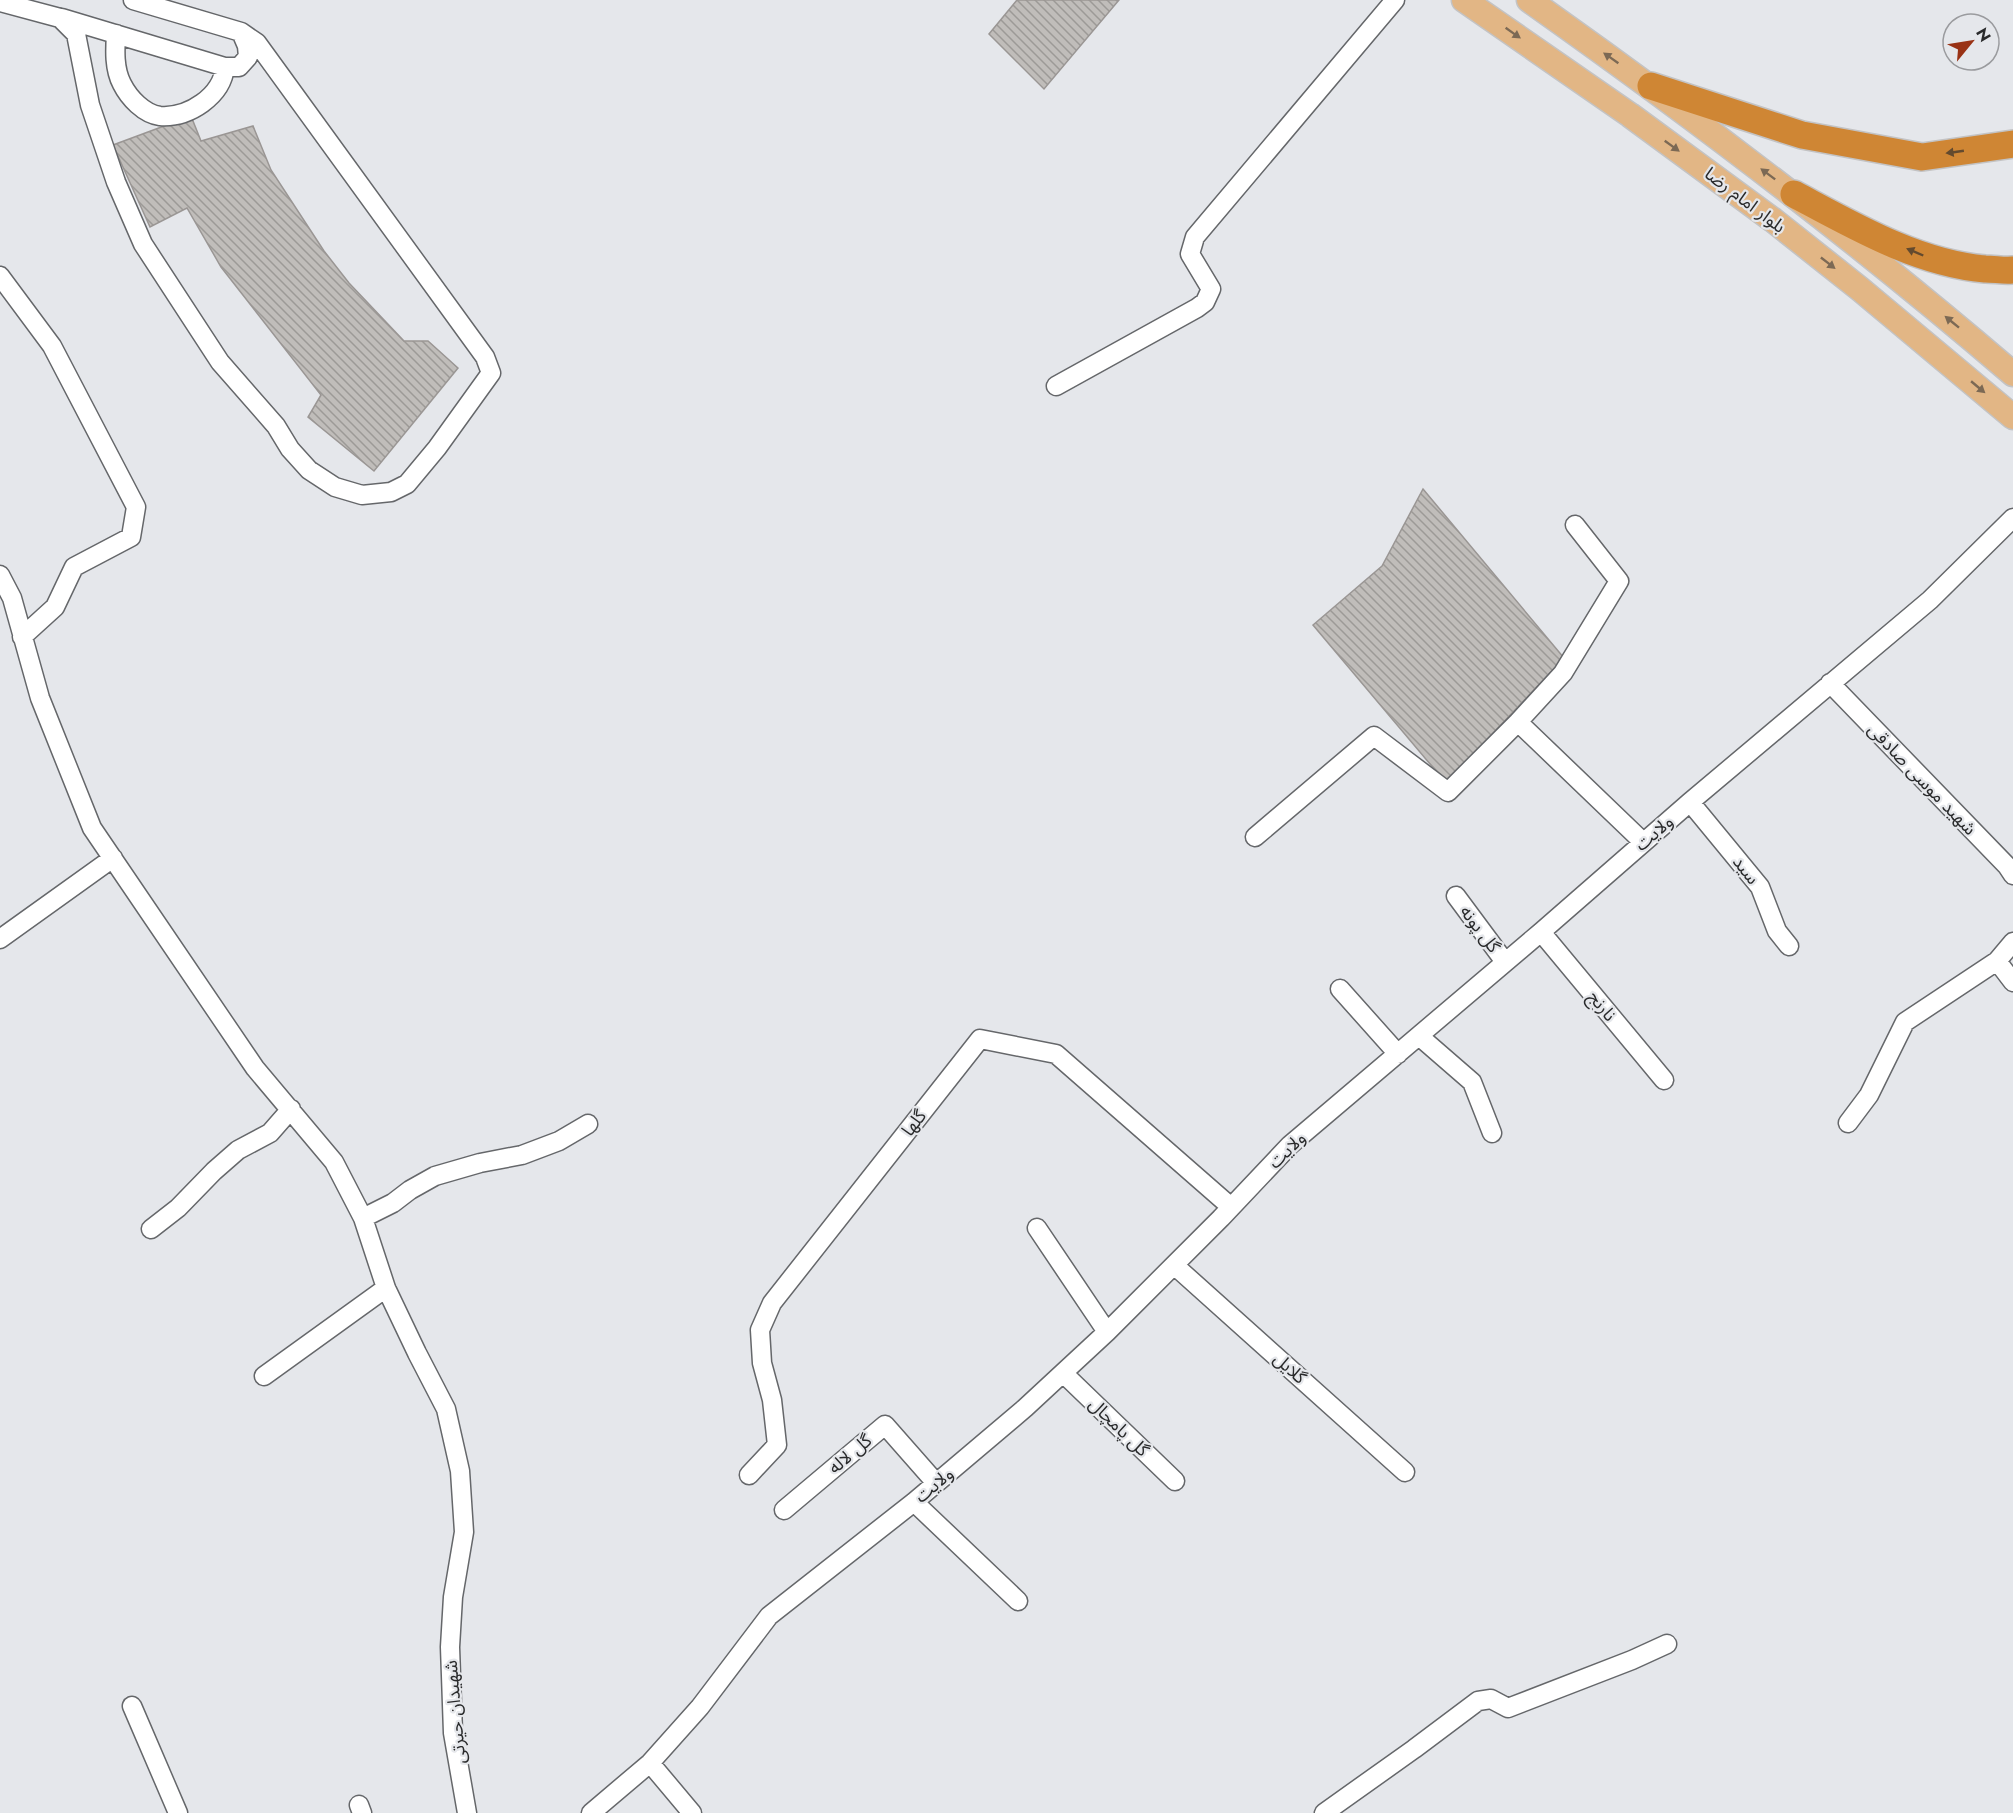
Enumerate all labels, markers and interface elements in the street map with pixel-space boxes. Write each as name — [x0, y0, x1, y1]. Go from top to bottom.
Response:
north arrow — [1941, 12, 2001, 72]
text: N — [1970, 23, 1997, 46]
one-way arrow — [1504, 27, 1520, 39]
one-way arrow — [1603, 52, 1619, 64]
one-way arrow — [1663, 140, 1679, 152]
one-way arrow — [1945, 147, 1964, 157]
street label: بلوار امام رضا — [1698, 161, 1791, 240]
one-way arrow — [1760, 168, 1776, 180]
one-way arrow — [1906, 247, 1924, 256]
one-way arrow — [1820, 256, 1835, 268]
one-way arrow — [1944, 316, 1960, 329]
one-way arrow — [1970, 381, 1986, 394]
street label: شهید موسی صادقی — [1862, 717, 1982, 841]
street label: ولایت — [1629, 809, 1679, 857]
street label: سید — [1726, 850, 1766, 890]
street label: گل پونه — [1454, 900, 1507, 959]
street label: نارنج — [1582, 985, 1622, 1027]
street label: گلها — [895, 1104, 933, 1142]
street label: ولایت — [1262, 1126, 1312, 1174]
street label: گلایل — [1268, 1346, 1313, 1390]
street label: گل پامچال — [1083, 1392, 1156, 1463]
street label: گل لاله — [823, 1428, 878, 1480]
street label: ولایت — [909, 1461, 959, 1509]
street label: شهیدان حیرتی — [438, 1659, 472, 1765]

